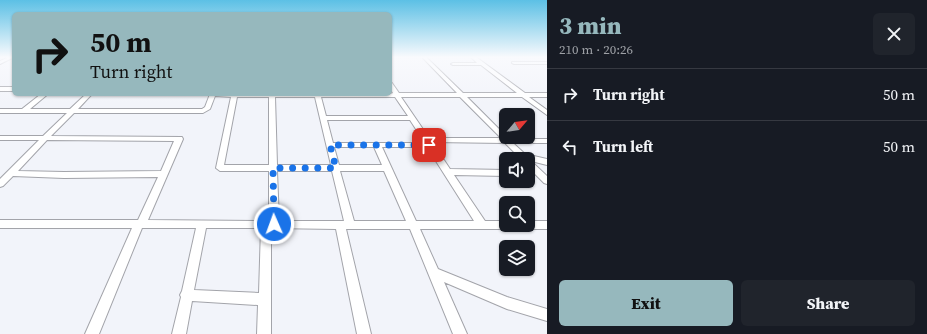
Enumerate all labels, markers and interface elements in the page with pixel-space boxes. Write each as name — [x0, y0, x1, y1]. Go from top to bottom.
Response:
text: 3 min — [559, 9, 622, 42]
button: close — [873, 13, 915, 55]
text: 50 m — [90, 23, 152, 61]
icon: right — [24, 28, 76, 80]
text: 210 m · 20:26 — [559, 41, 633, 58]
text: Turn right — [90, 59, 172, 84]
icon: right — [559, 84, 581, 106]
text: Turn right — [593, 84, 665, 105]
text: 50 m — [883, 84, 915, 105]
north arrow — [499, 108, 535, 144]
map controls — [499, 108, 535, 276]
pin — [412, 128, 446, 162]
icon: arrive — [418, 134, 440, 156]
icon: left — [559, 136, 581, 158]
text: Turn left — [593, 136, 653, 157]
text: 50 m — [883, 136, 915, 157]
button: sound — [499, 152, 535, 188]
button: search — [499, 196, 535, 232]
position arrow — [253, 203, 295, 245]
button: layers — [499, 240, 535, 276]
button: Exit — [559, 280, 733, 326]
button: Share — [741, 280, 915, 326]

